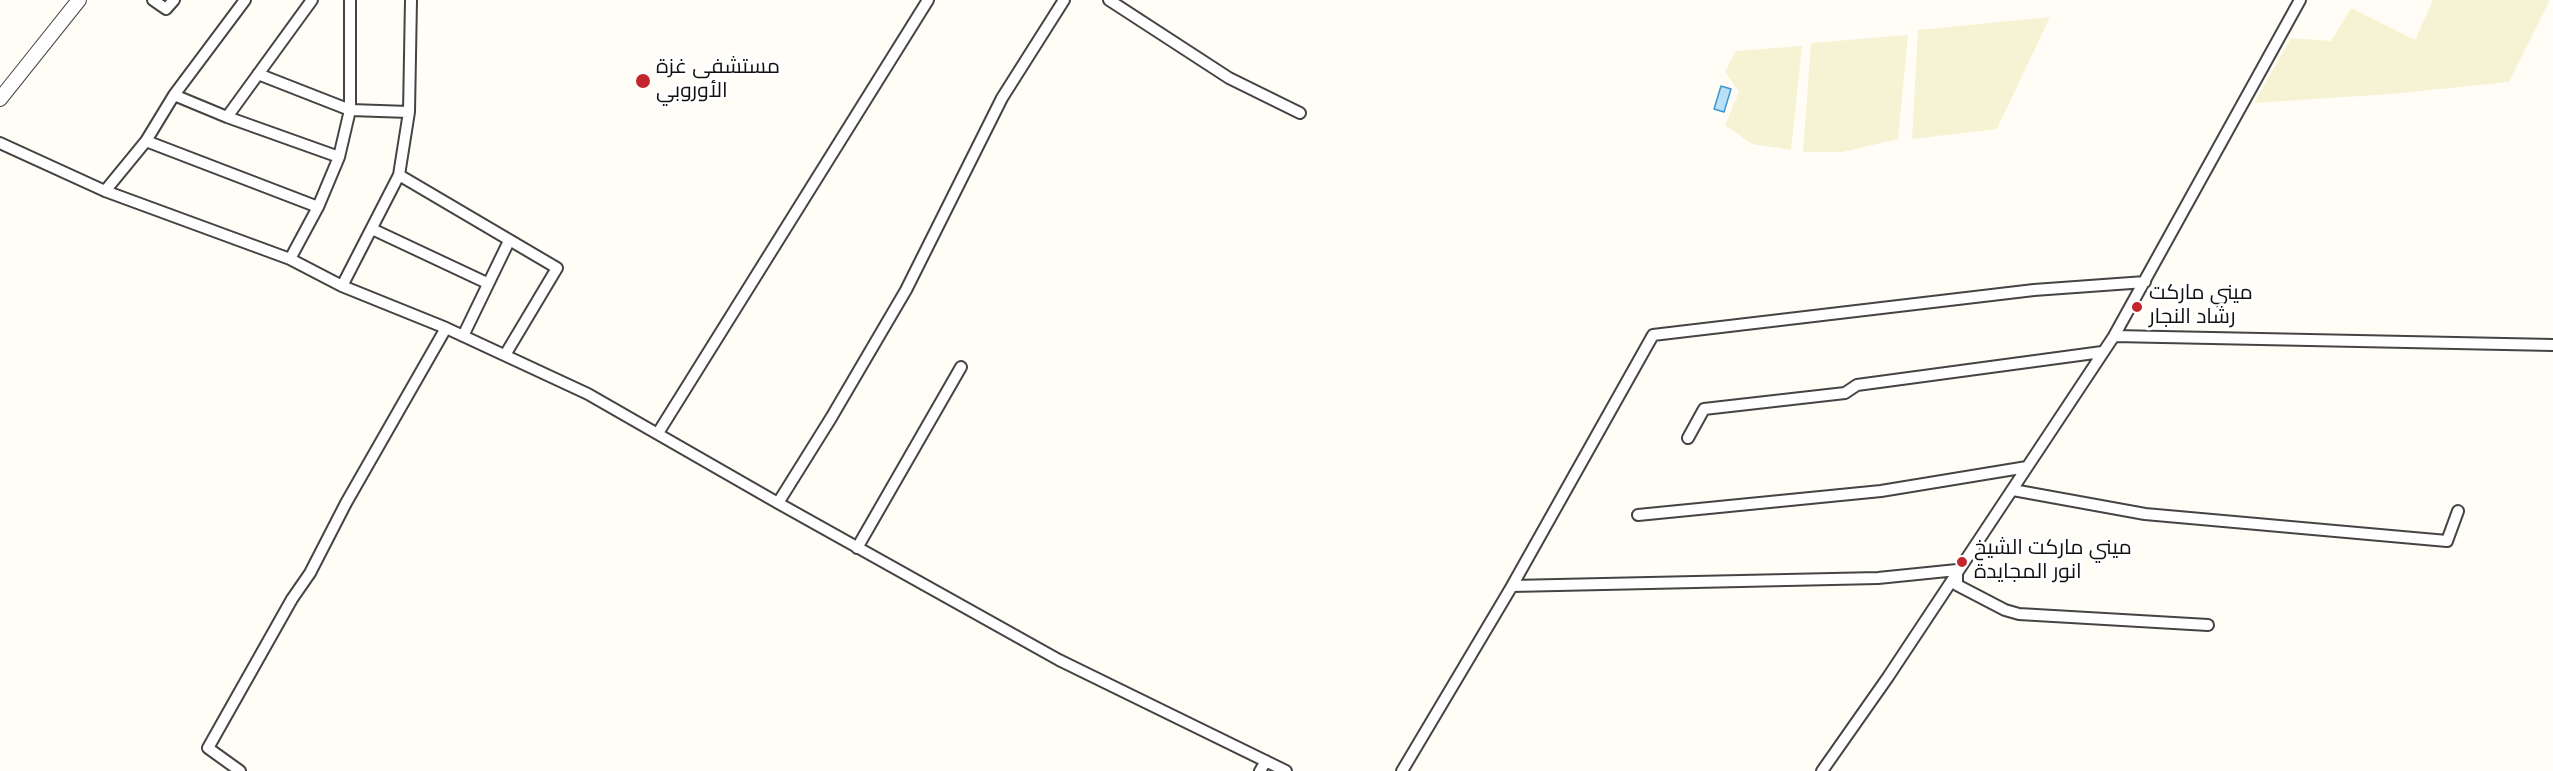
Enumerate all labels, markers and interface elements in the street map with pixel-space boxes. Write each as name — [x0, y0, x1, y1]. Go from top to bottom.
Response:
place label: مستشفى غزة الأوروبي — [656, 56, 780, 106]
marker: مستشفى غزة الأوروبي — [634, 72, 652, 90]
place label: ميني ماركت رشاد النجار — [2149, 282, 2253, 332]
marker: ميني ماركت رشاد النجار — [2130, 300, 2144, 314]
place label: ميني ماركت الشيخ انور المجايدة — [1974, 537, 2132, 587]
marker: ميني ماركت الشيخ انور المجايدة — [1955, 555, 1969, 569]

